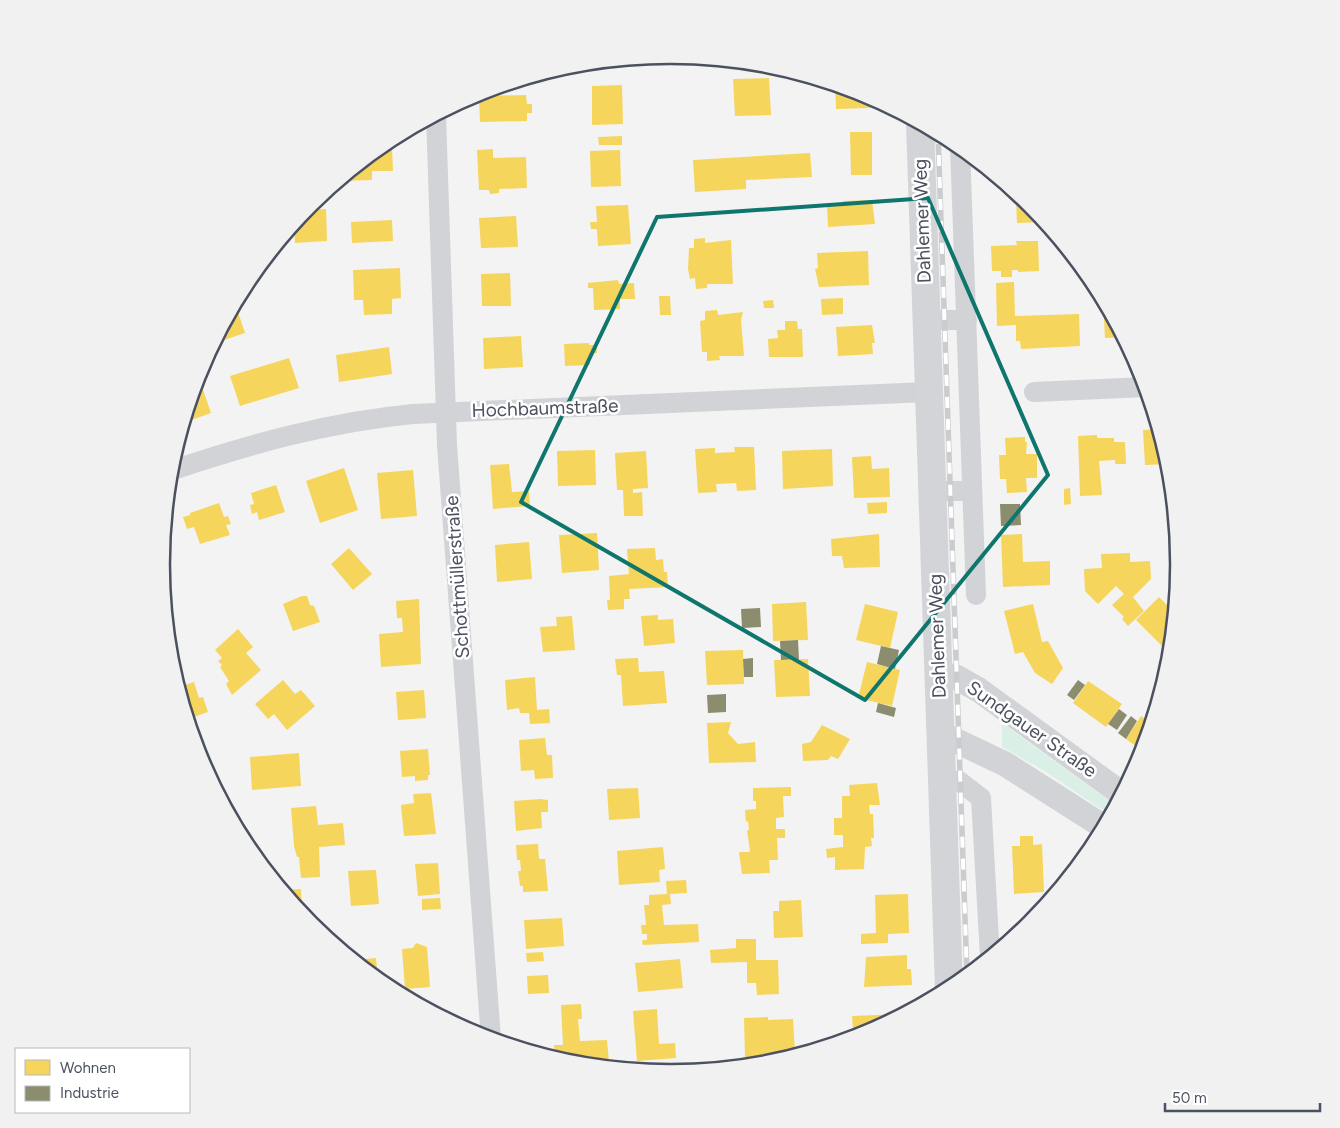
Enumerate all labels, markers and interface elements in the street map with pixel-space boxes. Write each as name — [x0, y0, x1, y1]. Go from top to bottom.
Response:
street label: Dahlemer Weg — [908, 158, 936, 284]
street label: Hochbaumstraße — [471, 394, 619, 422]
street label: Schottmüllerstraße — [440, 495, 474, 659]
street label: Dahlemer Weg — [923, 573, 951, 699]
street label: Sundgauer Straße — [963, 676, 1101, 782]
legend — [15, 1048, 190, 1113]
text: Wohnen — [60, 1059, 116, 1077]
scale bar — [1165, 1080, 1320, 1112]
text: Industrie — [60, 1084, 119, 1102]
text: 50 m — [1172, 1089, 1207, 1107]

